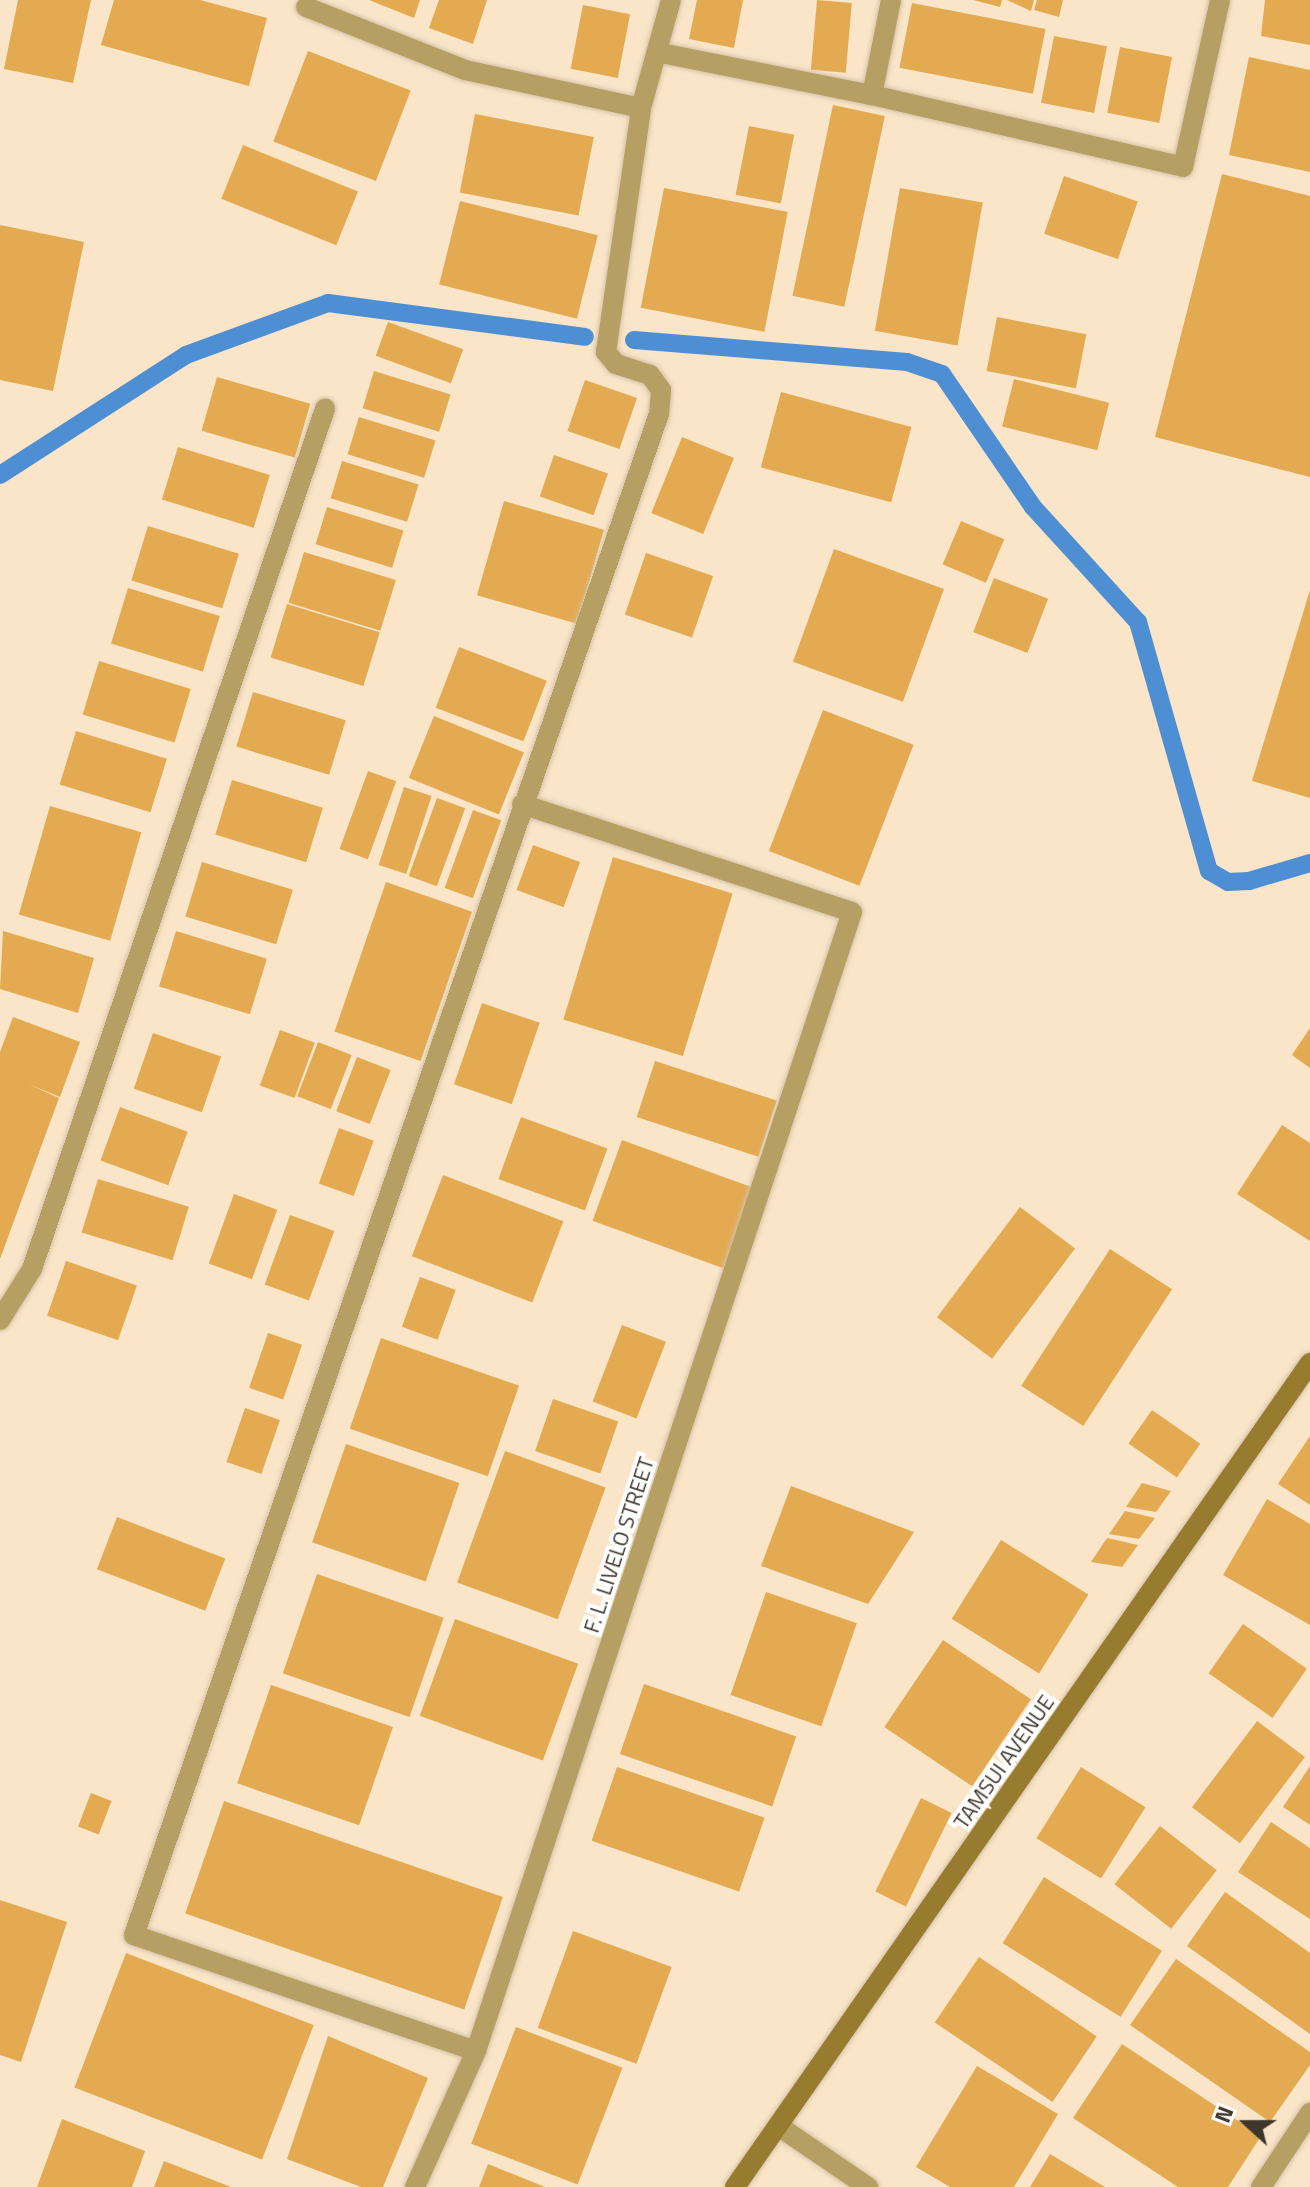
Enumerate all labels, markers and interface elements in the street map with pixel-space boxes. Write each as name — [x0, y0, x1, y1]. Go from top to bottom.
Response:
street label: F. L. LIVELO STREET — [578, 1454, 660, 1636]
street label: TAMSUI AVENUE — [948, 1690, 1060, 1834]
north arrow — [1206, 2083, 1286, 2163]
text: N — [1205, 2101, 1242, 2128]

